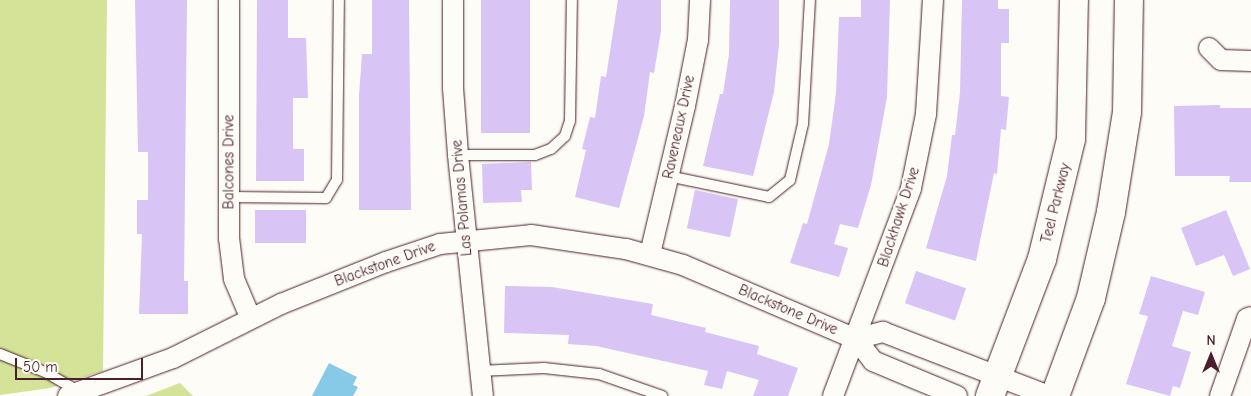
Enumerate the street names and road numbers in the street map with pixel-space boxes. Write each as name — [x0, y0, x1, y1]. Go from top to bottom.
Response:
street label: Raveneaux Drive — [659, 73, 699, 181]
street label: Balcones Drive — [220, 115, 238, 209]
street label: Las Polamas Drive — [448, 139, 476, 257]
street label: Teel Parkway — [1037, 161, 1075, 245]
street label: Blackhawk Drive — [874, 165, 924, 269]
street label: Blackstone Drive — [332, 237, 438, 291]
street label: Blackstone Drive — [736, 281, 840, 339]

